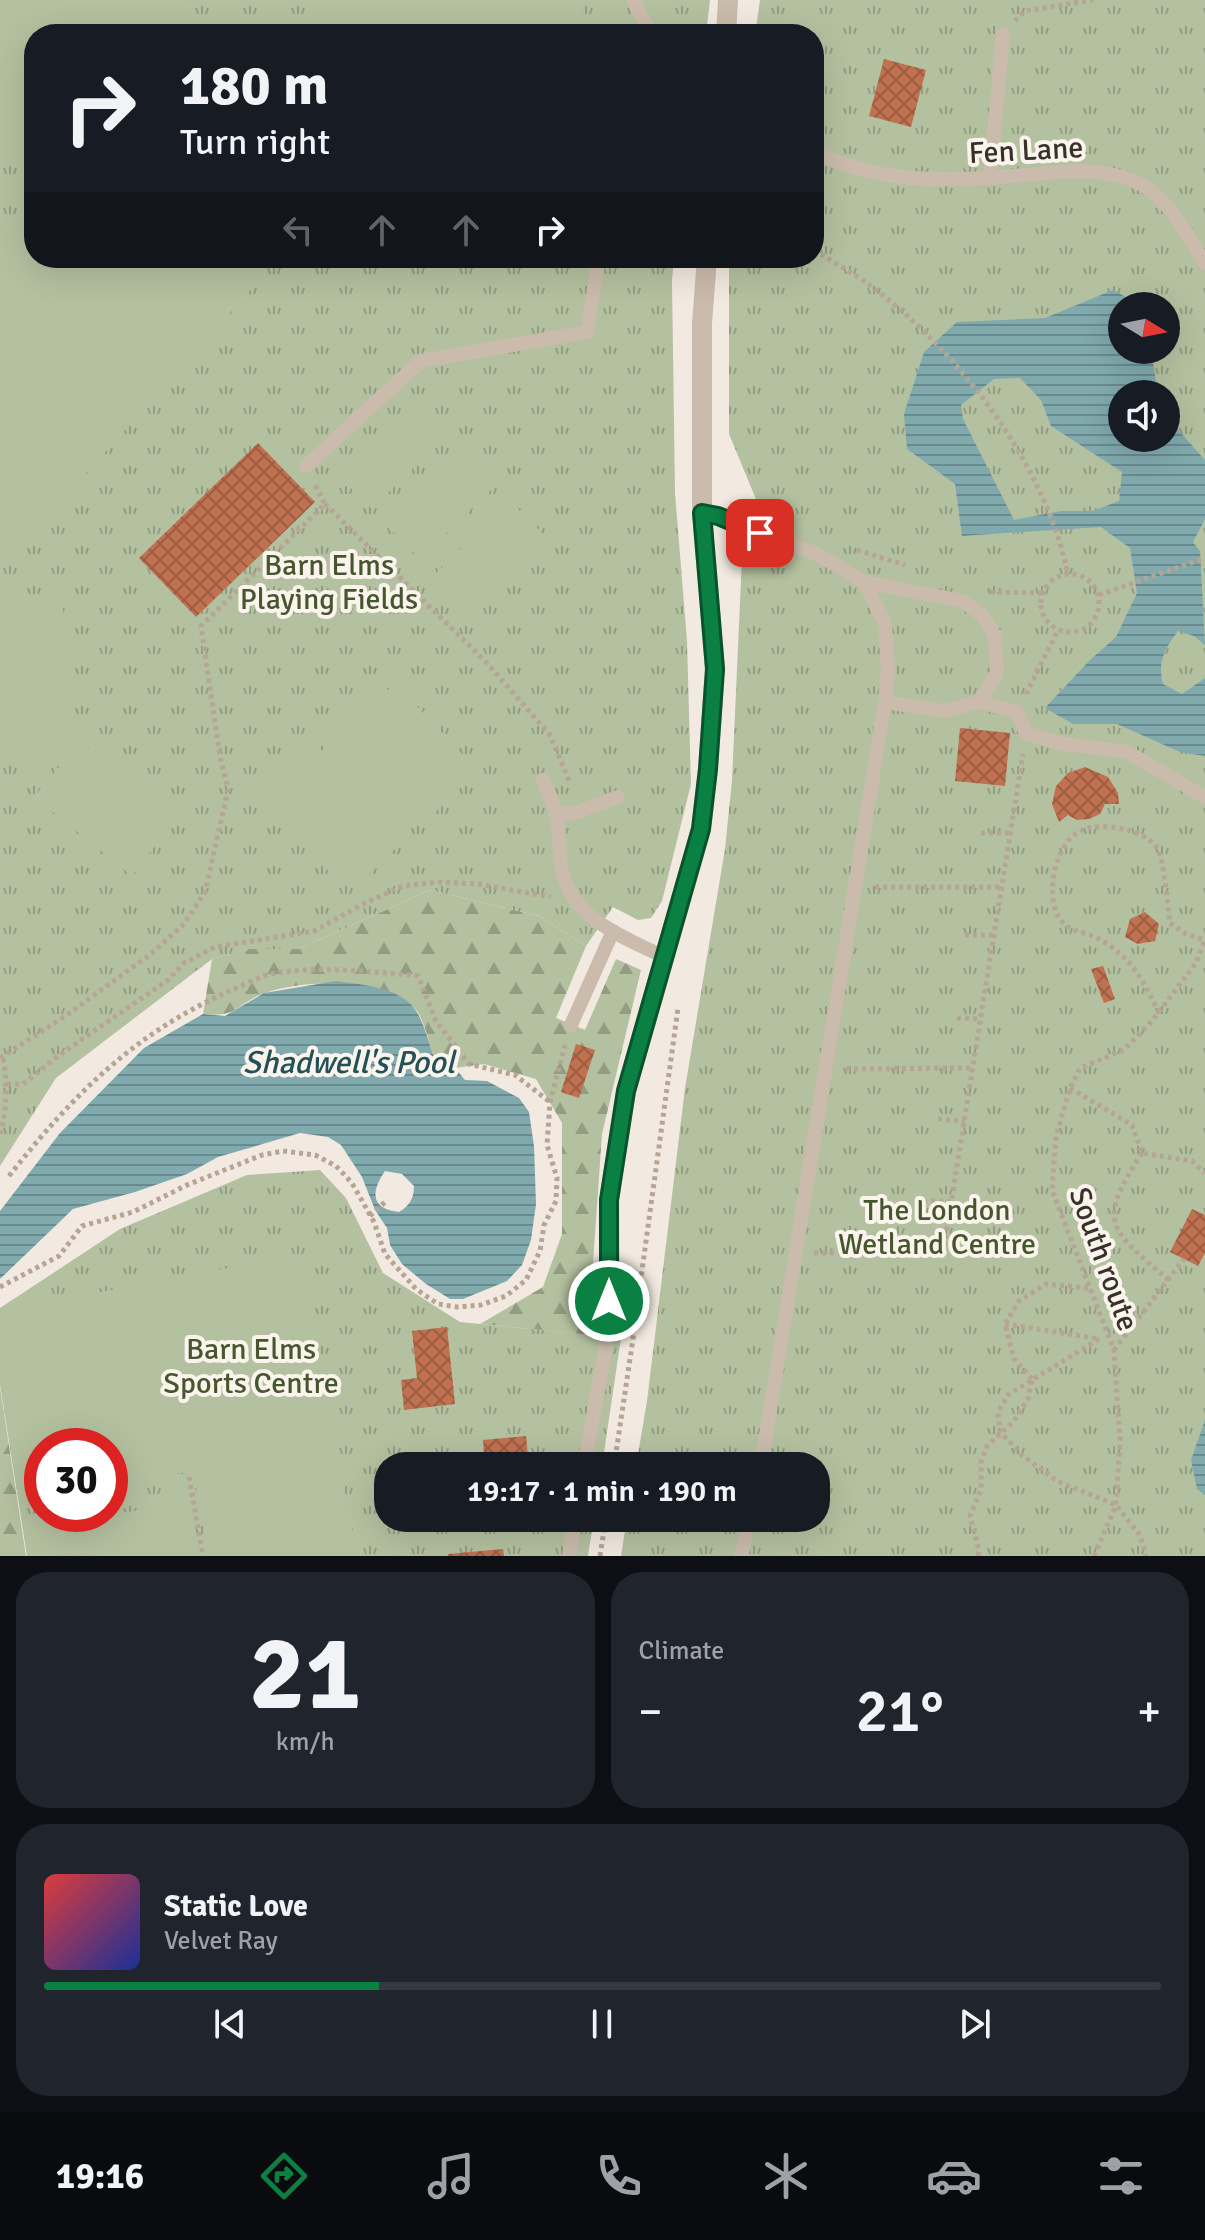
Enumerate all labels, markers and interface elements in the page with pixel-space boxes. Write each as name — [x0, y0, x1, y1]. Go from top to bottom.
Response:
text: 180 m — [180, 51, 328, 120]
icon: right — [48, 56, 152, 160]
text: Turn right — [180, 120, 330, 165]
street label: Fen Lane — [968, 129, 1084, 172]
icon: left — [276, 208, 320, 252]
icon: ahead — [360, 208, 404, 252]
icon: ahead — [444, 208, 488, 252]
icon: right — [528, 208, 572, 252]
north arrow — [1108, 292, 1180, 364]
map controls — [1108, 292, 1180, 452]
button: sound — [1108, 380, 1180, 452]
pin — [726, 499, 794, 567]
icon: arrive — [738, 511, 782, 555]
park label: Barn Elms Playing Fields — [240, 547, 418, 618]
water label: Shadwell's Pool — [243, 1043, 458, 1082]
street label: South route — [1061, 1182, 1147, 1336]
park label: The London Wetland Centre — [838, 1192, 1036, 1263]
position arrow — [567, 1259, 651, 1343]
park label: Barn Elms Sports Centre — [163, 1331, 339, 1402]
speed limit sign: 30 — [24, 1428, 128, 1532]
text: 19:17 · 1 min · 190 m — [467, 1473, 737, 1510]
text: 21 — [249, 1610, 361, 1738]
text: Climate — [639, 1635, 724, 1667]
text: 21° — [856, 1675, 944, 1749]
text: − — [639, 1685, 662, 1739]
text: + — [1137, 1685, 1161, 1739]
text: km/h — [276, 1726, 335, 1758]
text: Static Love — [164, 1888, 308, 1925]
text: Velvet Ray — [164, 1925, 278, 1957]
icon: previous — [208, 2002, 252, 2046]
icon: pause — [580, 2002, 624, 2046]
icon: next — [953, 2002, 997, 2046]
icon: directions — [256, 2148, 312, 2204]
icon: music — [423, 2148, 479, 2204]
icon: phone — [591, 2148, 647, 2204]
icon: climate — [758, 2148, 814, 2204]
icon: car — [926, 2148, 982, 2204]
icon: filters — [1093, 2148, 1149, 2204]
text: 19:16 — [56, 2154, 144, 2199]

